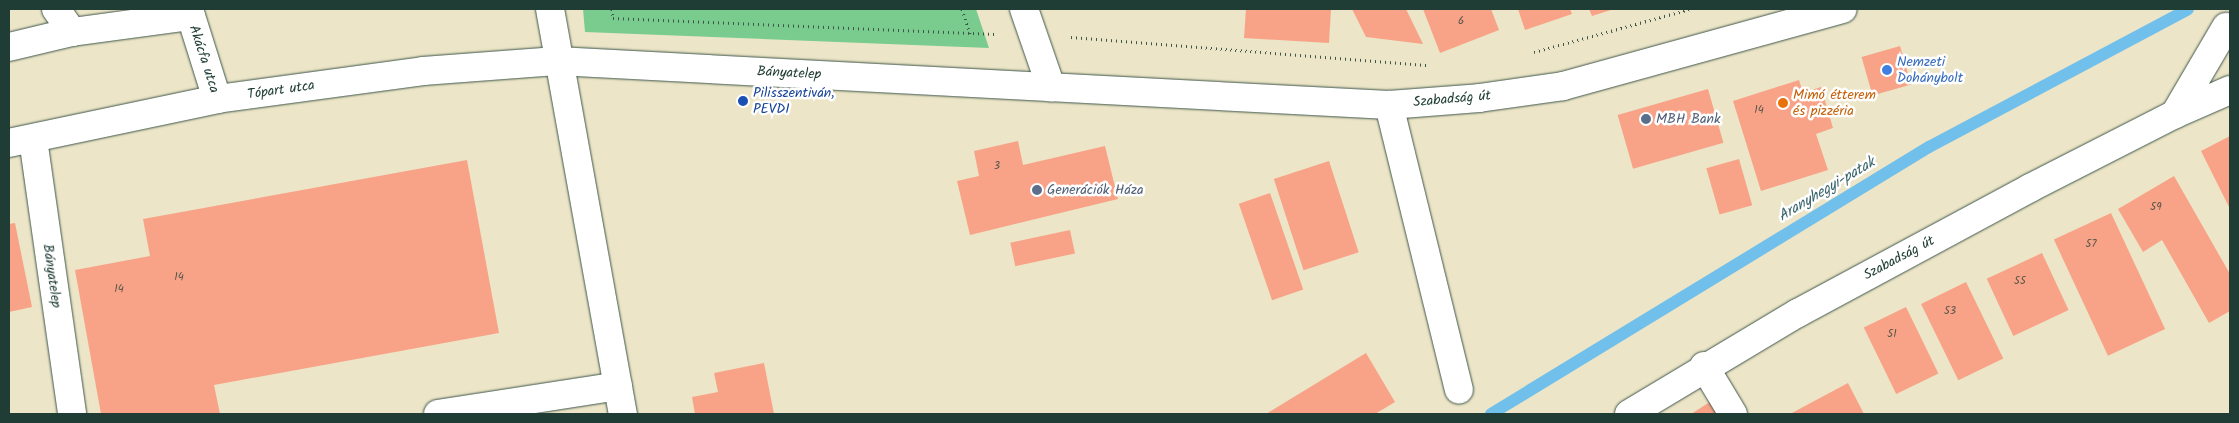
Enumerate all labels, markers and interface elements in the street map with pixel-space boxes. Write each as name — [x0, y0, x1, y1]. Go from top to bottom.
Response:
house number: 6 — [1458, 14, 1464, 28]
street label: Akácfa utca — [185, 23, 223, 95]
place label: Nemzeti Dohánybolt — [1897, 54, 1963, 86]
street label: Bányatelep — [756, 63, 822, 83]
marker: Nemzeti Dohánybolt — [1881, 64, 1893, 76]
street label: Tópart utca — [246, 77, 316, 103]
place label: Pilisszentiván, PEVDI — [753, 85, 834, 118]
street label: Szabadság út — [1412, 87, 1492, 111]
place label: Mimó étterem és pizzéria — [1793, 87, 1876, 120]
marker: Pilisszentiván, PEVDI — [737, 95, 749, 107]
marker: Mimó étterem és pizzéria — [1777, 97, 1789, 109]
house number: 14 — [1754, 103, 1764, 117]
place label: MBH Bank — [1656, 111, 1720, 127]
marker: MBH Bank — [1640, 113, 1652, 125]
water label: Aranyhegyi-patak — [1775, 154, 1879, 226]
house number: 3 — [994, 159, 1000, 173]
place label: Generációk Háza — [1047, 182, 1144, 198]
marker: Generációk Háza — [1031, 184, 1043, 196]
house number: 59 — [2150, 200, 2162, 214]
street label: Szabadság út — [1861, 232, 1937, 284]
house number: 57 — [2086, 237, 2096, 251]
street label: Bányatelep — [39, 243, 65, 309]
house number: 14 — [174, 270, 184, 284]
house number: 55 — [2014, 274, 2026, 288]
house number: 14 — [114, 282, 124, 296]
house number: 53 — [1944, 304, 1956, 318]
house number: 51 — [1887, 327, 1897, 341]

